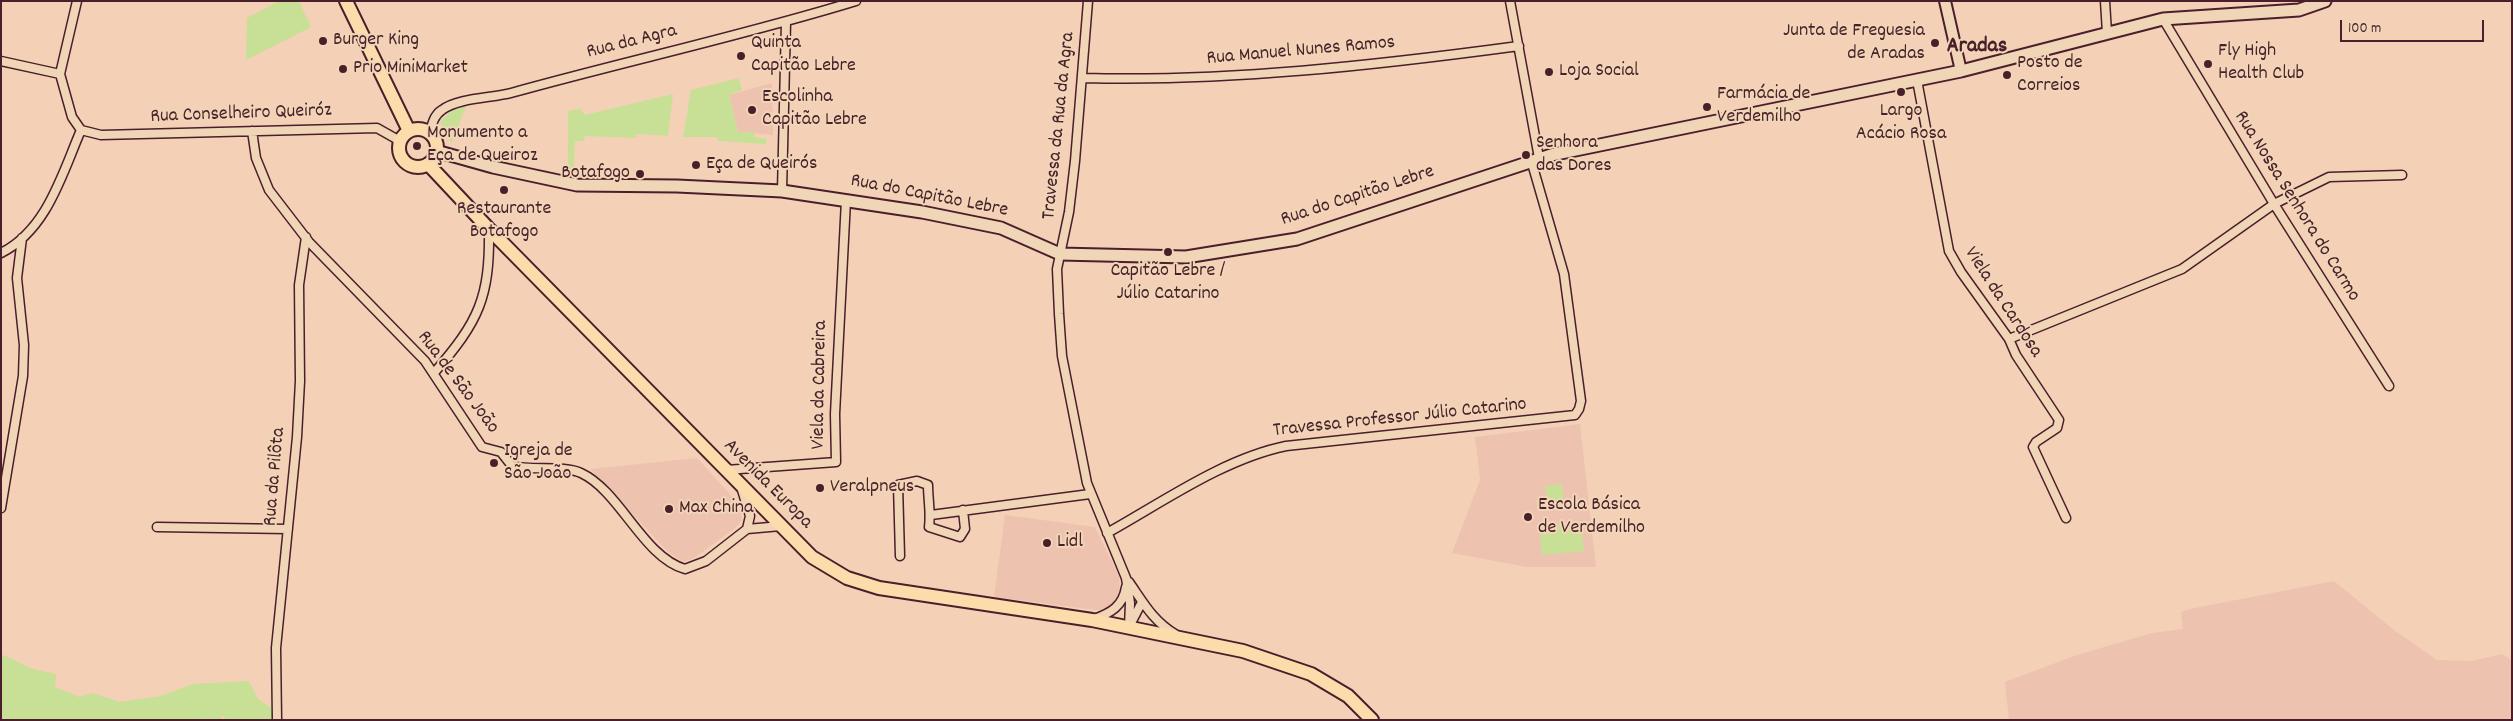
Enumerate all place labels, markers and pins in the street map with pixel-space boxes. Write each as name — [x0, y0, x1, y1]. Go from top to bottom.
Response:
place label: Junta de Freguesia de Aradas — [1783, 20, 1925, 67]
place label: Burger King — [333, 29, 419, 53]
place label: Quinta Capitão Lebre — [751, 32, 856, 79]
marker: Burger King — [317, 35, 329, 47]
marker: Junta de Freguesia de Aradas — [1929, 37, 1941, 49]
place label: Fly High Health Club — [2218, 40, 2304, 87]
marker: Quinta Capitão Lebre — [735, 50, 747, 62]
place label: Posto de Correios — [2017, 52, 2082, 99]
place label: Prio MiniMarket — [353, 57, 468, 81]
marker: Fly High Health Club — [2202, 58, 2214, 70]
place label: Loja Social — [1559, 60, 1639, 84]
marker: Prio MiniMarket — [337, 63, 349, 75]
marker: Loja Social — [1543, 66, 1555, 78]
marker: Posto de Correios — [2001, 69, 2013, 81]
place label: Farmácia de Verdemilho — [1717, 83, 1810, 130]
place label: Escolinha Capitão Lebre — [762, 86, 867, 133]
marker: Largo Acácio Rosa — [1895, 86, 1907, 98]
place label: Largo Acácio Rosa — [1856, 100, 1946, 147]
marker: Farmácia de Verdemilho — [1701, 101, 1713, 113]
marker: Escolinha Capitão Lebre — [746, 104, 758, 116]
place label: Monumento a Eça de Queiroz — [427, 122, 537, 169]
place label: Senhora das Dores — [1536, 132, 1612, 179]
marker: Monumento a Eça de Queiroz — [411, 140, 423, 152]
marker: Senhora das Dores — [1520, 149, 1532, 161]
place label: Eça de Queirós — [706, 153, 817, 177]
marker: Eça de Queirós — [690, 159, 702, 171]
place label: Botafogo — [561, 162, 630, 186]
marker: Botafogo — [634, 168, 646, 180]
marker: Restaurante Botafogo — [498, 184, 510, 196]
place label: Restaurante Botafogo — [457, 198, 551, 245]
marker: Capitão Lebre / Júlio Catarino — [1162, 246, 1174, 258]
place label: Capitão Lebre / Júlio Catarino — [1110, 260, 1226, 307]
place label: Igreja de São João — [504, 440, 573, 487]
marker: Igreja de São João — [488, 457, 500, 469]
place label: Veralpneus — [830, 476, 914, 500]
marker: Veralpneus — [814, 482, 826, 494]
place label: Escola Básica de Verdemilho — [1538, 494, 1645, 541]
place label: Max China — [679, 497, 753, 521]
marker: Max China — [663, 503, 675, 515]
marker: Escola Básica de Verdemilho — [1522, 511, 1534, 523]
place label: Lidl — [1057, 531, 1083, 555]
marker: Lidl — [1041, 537, 1053, 549]

